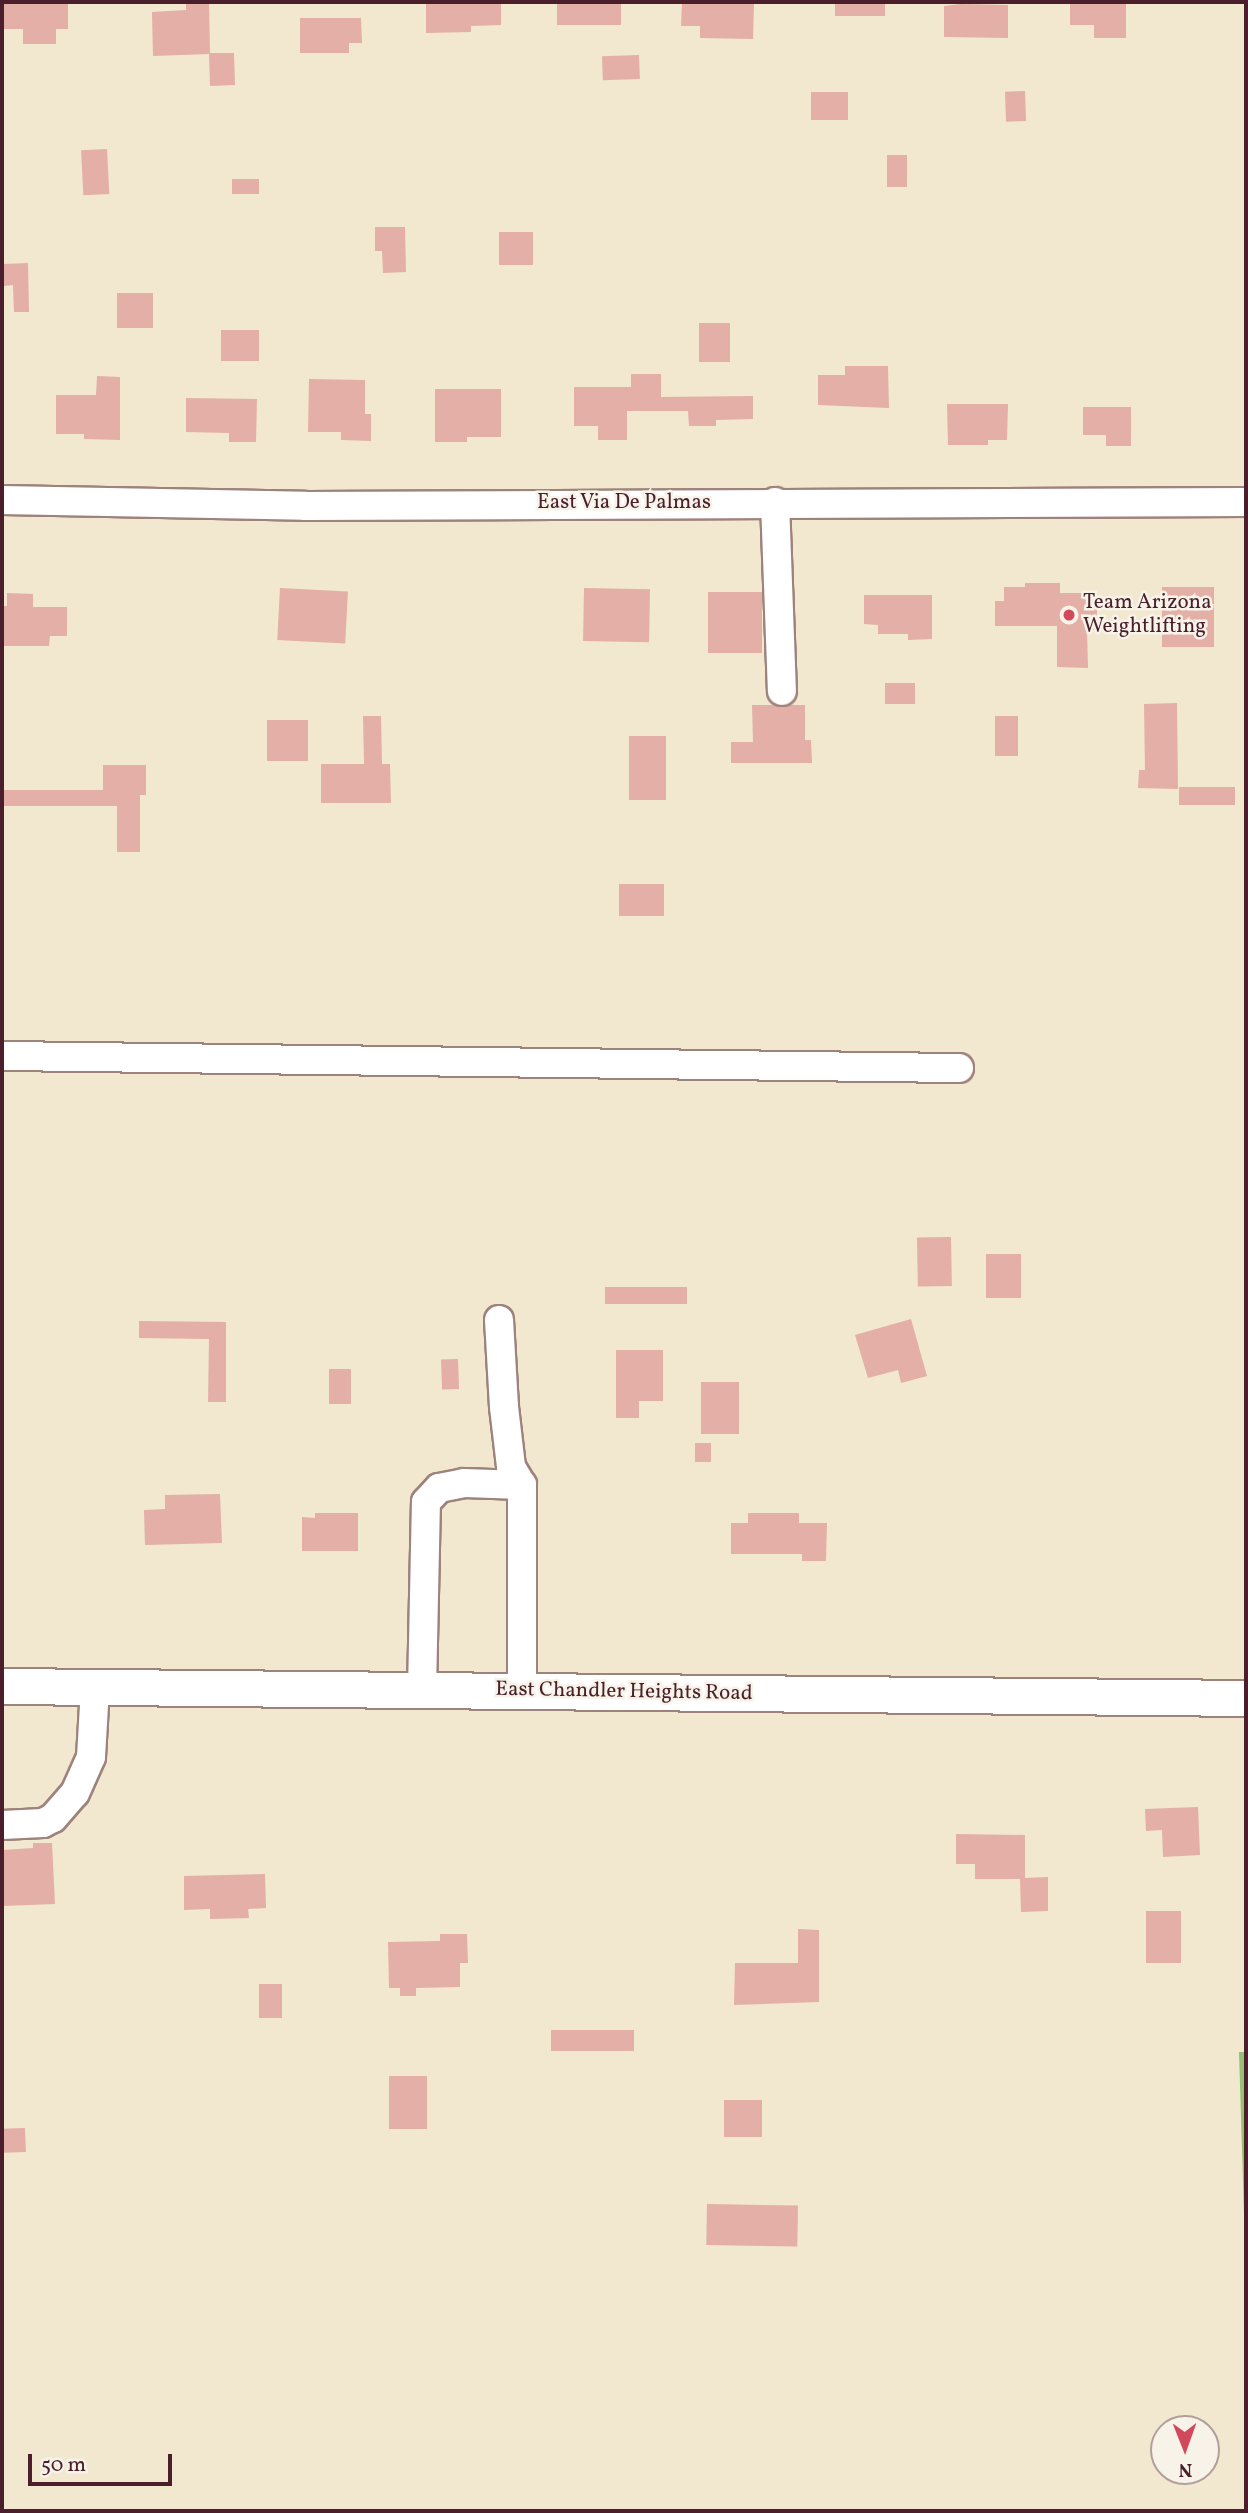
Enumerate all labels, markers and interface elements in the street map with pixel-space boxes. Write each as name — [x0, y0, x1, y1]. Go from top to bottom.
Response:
street label: East Via De Palmas — [537, 490, 711, 516]
place label: Team Arizona Weightlifting — [1083, 590, 1212, 640]
marker: Team Arizona Weightlifting — [1061, 607, 1077, 623]
street label: East Chandler Heights Road — [495, 1677, 753, 1707]
north arrow — [1150, 2415, 1220, 2485]
scale bar — [32, 2440, 175, 2484]
text: 50 m — [41, 2451, 86, 2480]
text: N — [1178, 2456, 1192, 2482]

